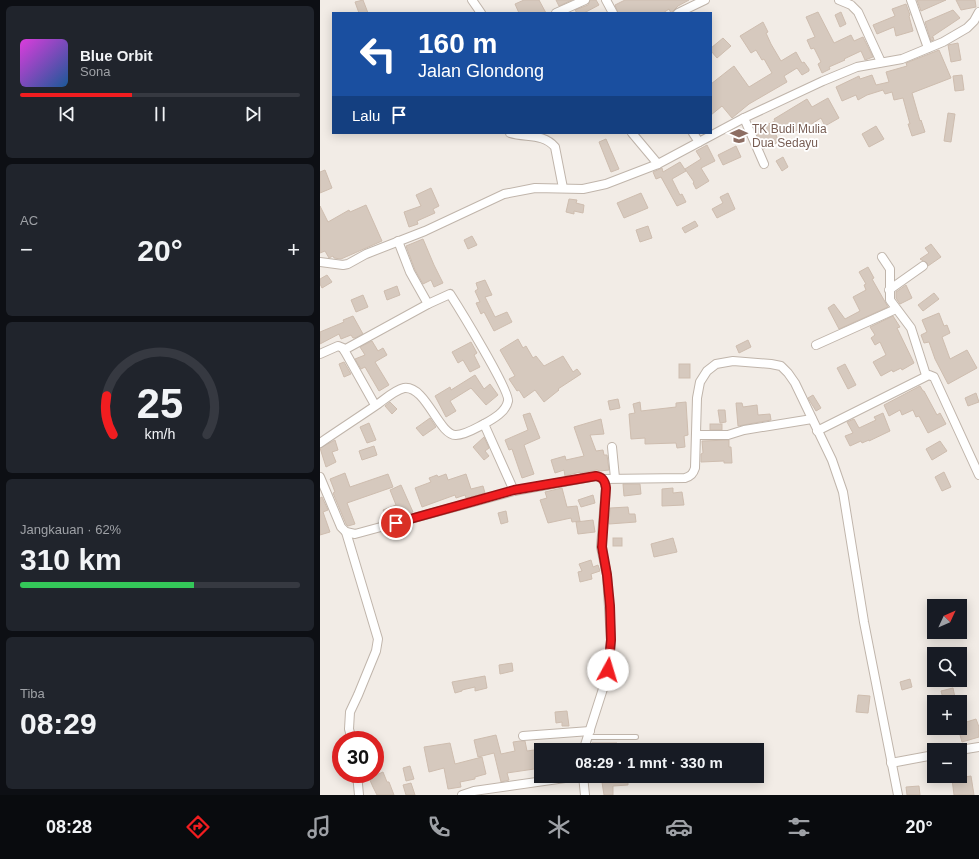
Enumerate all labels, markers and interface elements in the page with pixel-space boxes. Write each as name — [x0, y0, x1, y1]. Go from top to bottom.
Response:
icon: left — [352, 28, 404, 80]
text: 160 m — [418, 28, 497, 59]
text: Blue Orbit — [80, 47, 153, 64]
text: Jalan Glondong — [418, 61, 544, 81]
text: Sona — [80, 64, 110, 79]
icon: previous — [56, 103, 78, 125]
icon: pause — [149, 103, 171, 125]
icon: next — [242, 103, 264, 125]
icon: arrive — [388, 104, 410, 126]
text: Lalu — [352, 107, 380, 124]
place label: TK Budi Mulia Dua Sedayu — [752, 122, 827, 150]
school or university icon: TK Budi Mulia Dua Sedayu — [729, 126, 749, 146]
text: AC — [20, 213, 38, 228]
text: 20° — [137, 234, 183, 267]
text: − — [20, 237, 33, 262]
text: + — [287, 237, 300, 262]
text: 25 — [137, 380, 183, 427]
text: km/h — [145, 426, 176, 442]
pin — [379, 506, 413, 540]
icon: arrive — [385, 512, 407, 534]
text: Jangkauan · 62% — [20, 522, 121, 537]
text: 310 km — [20, 543, 122, 576]
north arrow — [927, 599, 967, 639]
map controls — [927, 599, 967, 783]
button: search — [927, 647, 967, 687]
position arrow — [587, 649, 629, 691]
text: Tiba — [20, 686, 45, 701]
button: + — [927, 695, 967, 735]
text: 08:29 — [20, 707, 97, 740]
speed limit sign: 30 — [332, 731, 384, 783]
button: − — [927, 743, 967, 783]
text: 08:29 · 1 mnt · 330 m — [575, 754, 723, 771]
icon: directions — [184, 813, 212, 841]
icon: music — [305, 813, 333, 841]
icon: phone — [425, 813, 453, 841]
icon: climate — [545, 813, 573, 841]
icon: car — [665, 813, 693, 841]
icon: filters — [785, 813, 813, 841]
text: 08:28 — [46, 817, 92, 837]
text: 20° — [906, 817, 933, 837]

